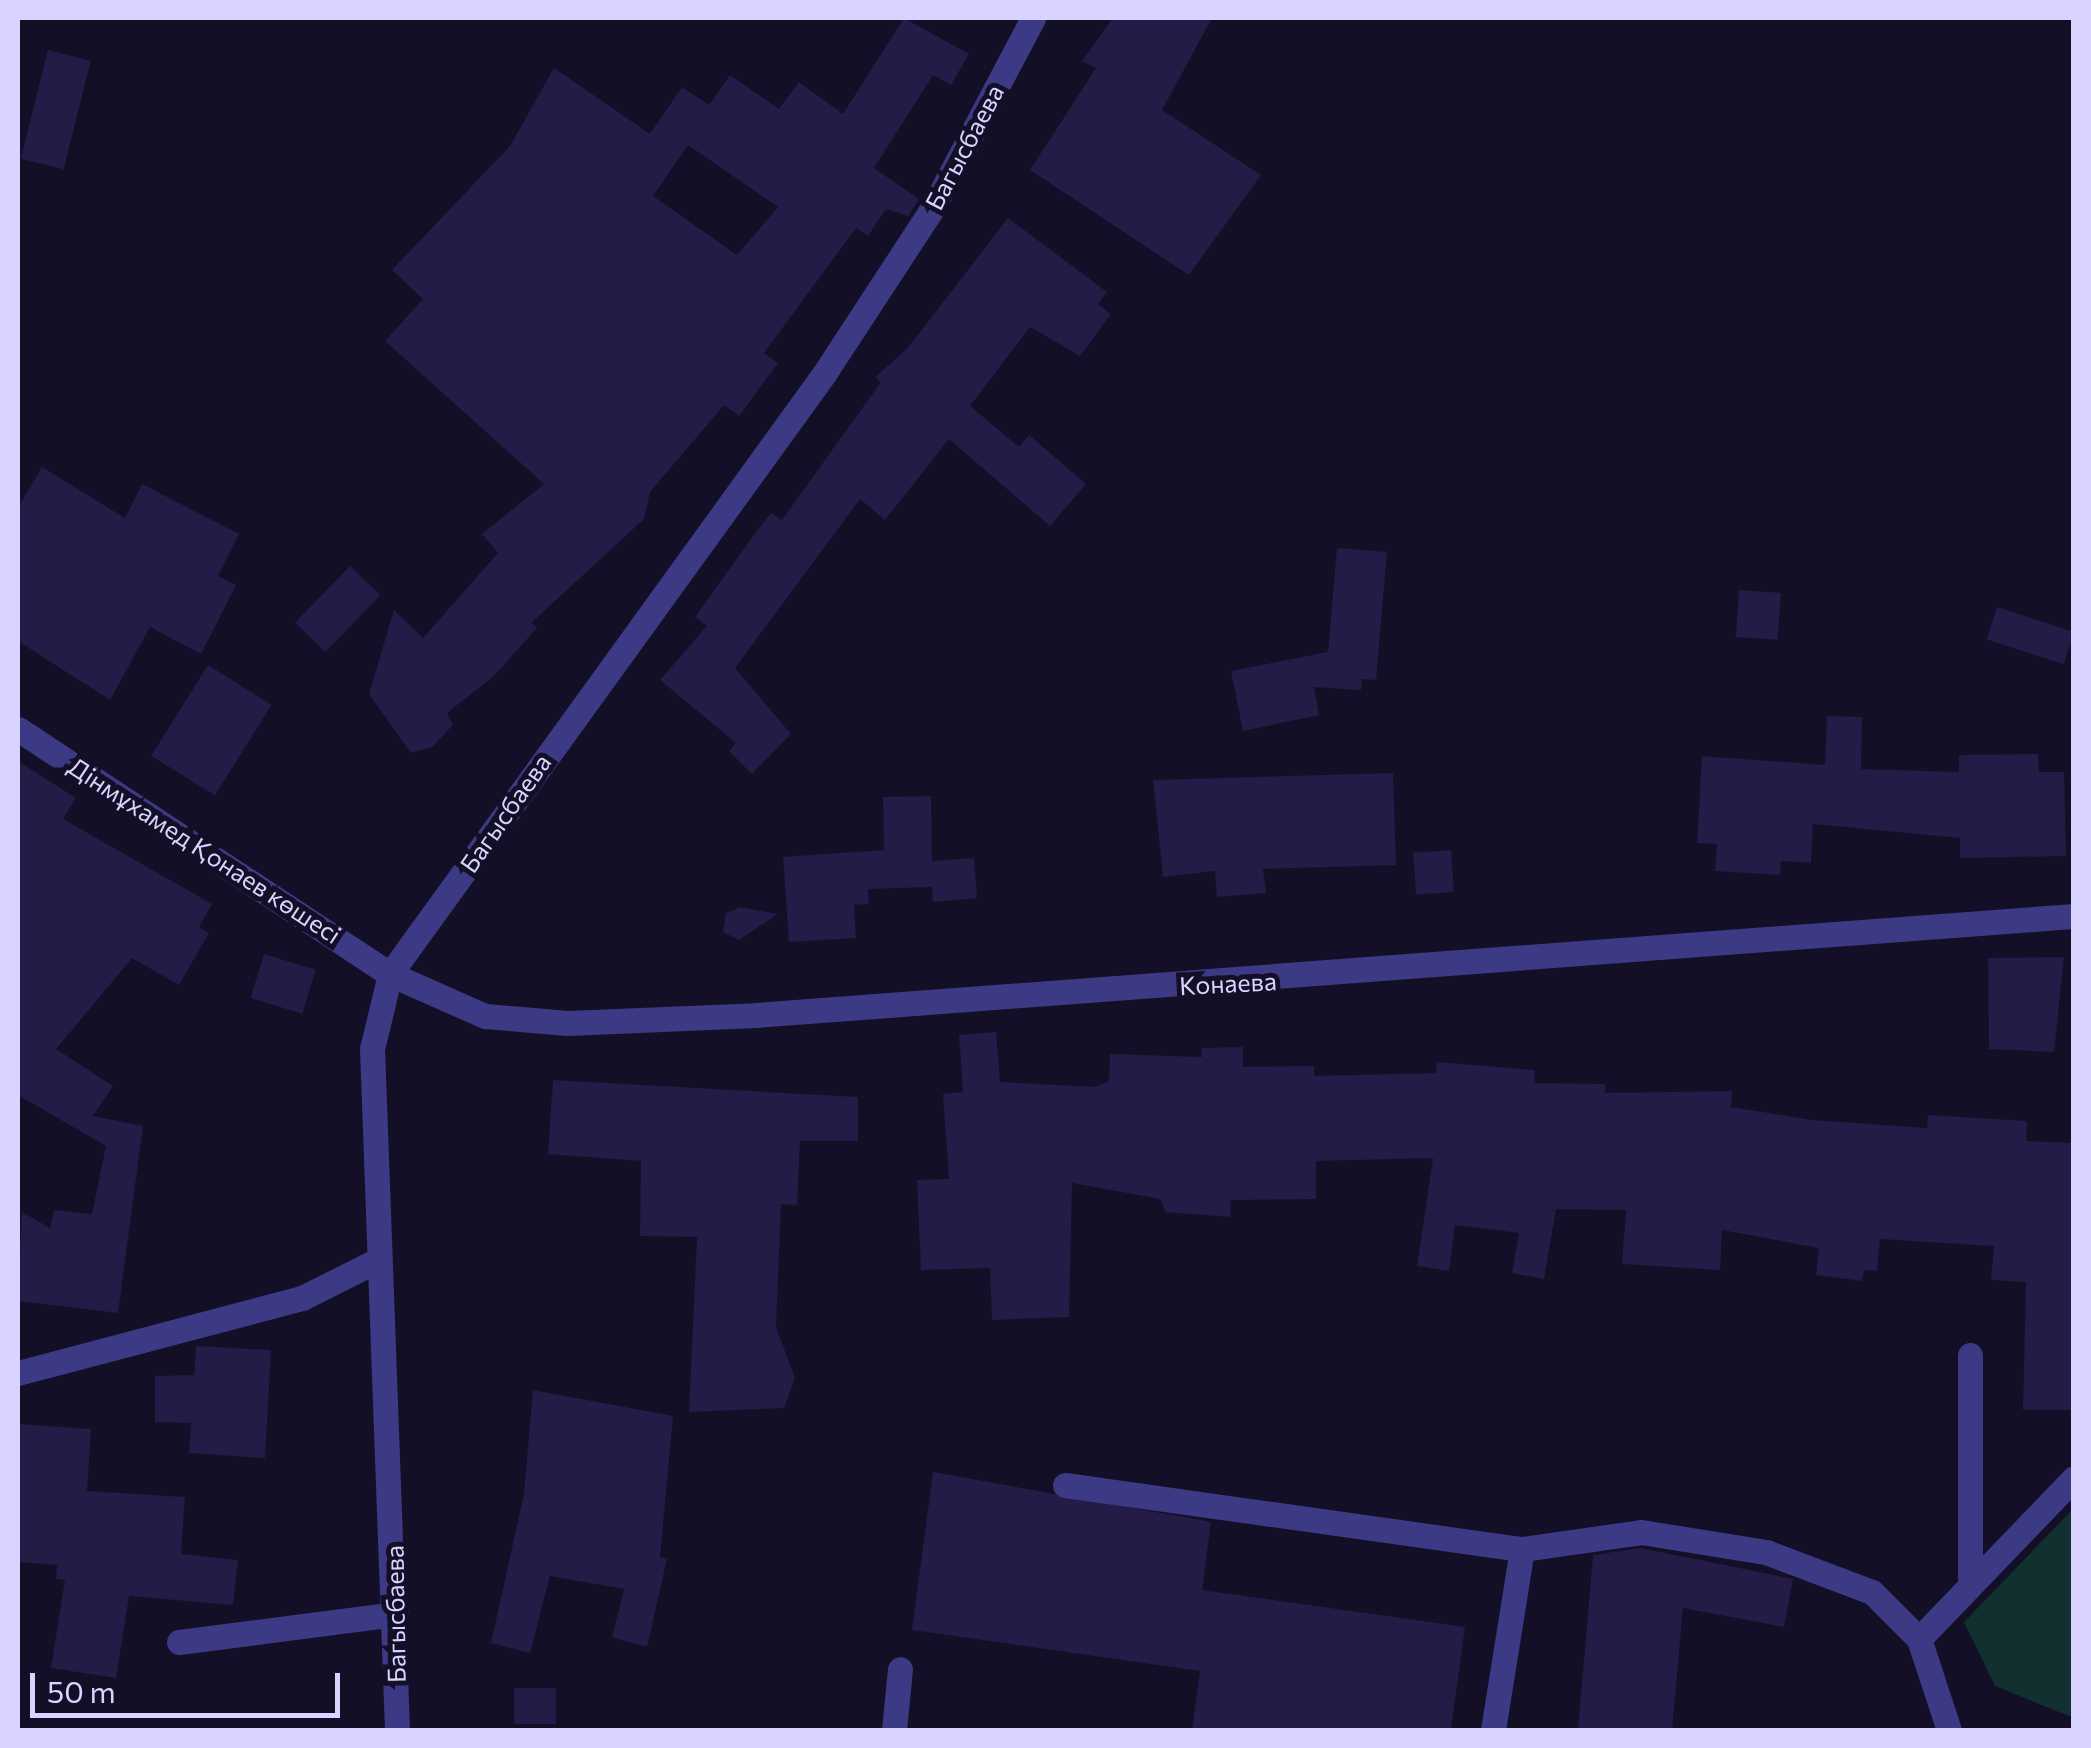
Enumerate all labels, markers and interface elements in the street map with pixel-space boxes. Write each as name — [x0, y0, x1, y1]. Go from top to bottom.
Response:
street label: Багысбаева — [918, 79, 1010, 215]
street label: Багысбаева — [453, 748, 557, 878]
street label: Дінмұхамед Қонаев көшесі — [63, 751, 347, 949]
street label: Конаева — [1179, 965, 1277, 1001]
street label: Багысбаева — [379, 1545, 411, 1683]
scale bar — [35, 1653, 345, 1715]
text: 50 m — [47, 1672, 116, 1709]

